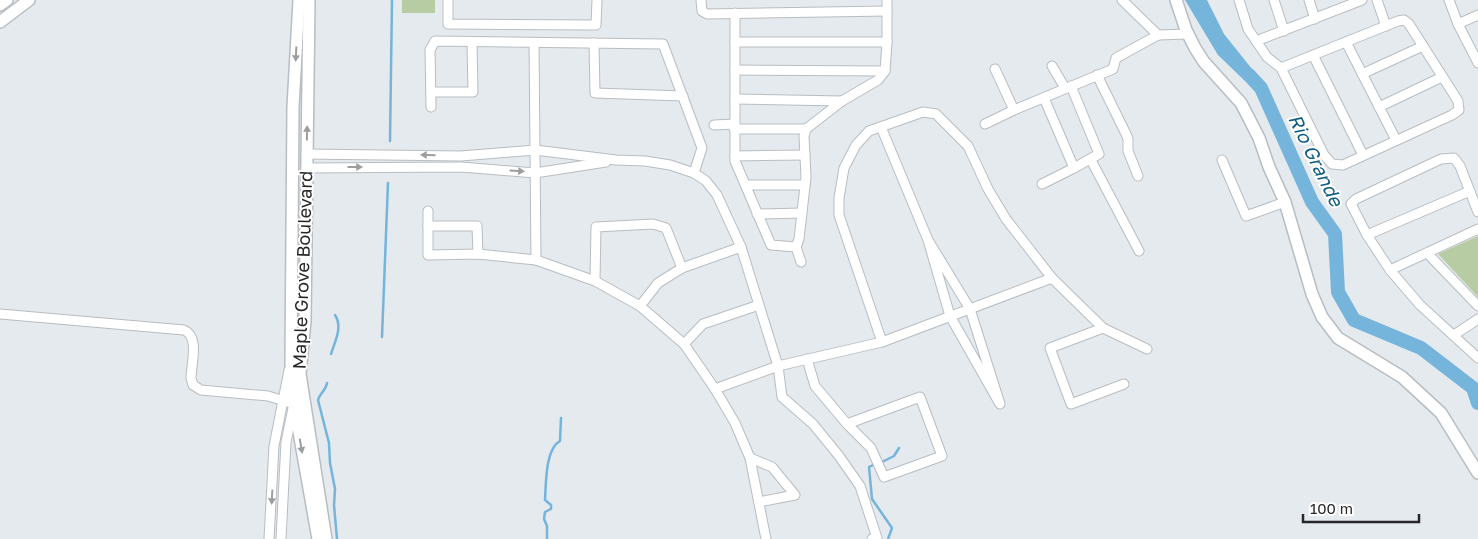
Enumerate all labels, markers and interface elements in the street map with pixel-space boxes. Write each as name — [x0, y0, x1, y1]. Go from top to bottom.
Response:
one-way arrow — [291, 46, 299, 62]
water label: Rio Grande — [1284, 110, 1350, 211]
one-way arrow — [303, 125, 311, 141]
one-way arrow — [420, 151, 436, 159]
one-way arrow — [347, 163, 363, 171]
one-way arrow — [510, 168, 526, 176]
street label: Maple Grove Boulevard — [288, 170, 316, 370]
one-way arrow — [298, 438, 306, 454]
one-way arrow — [267, 490, 275, 506]
scale bar — [1303, 492, 1419, 524]
text: 100 m — [1310, 499, 1353, 517]

